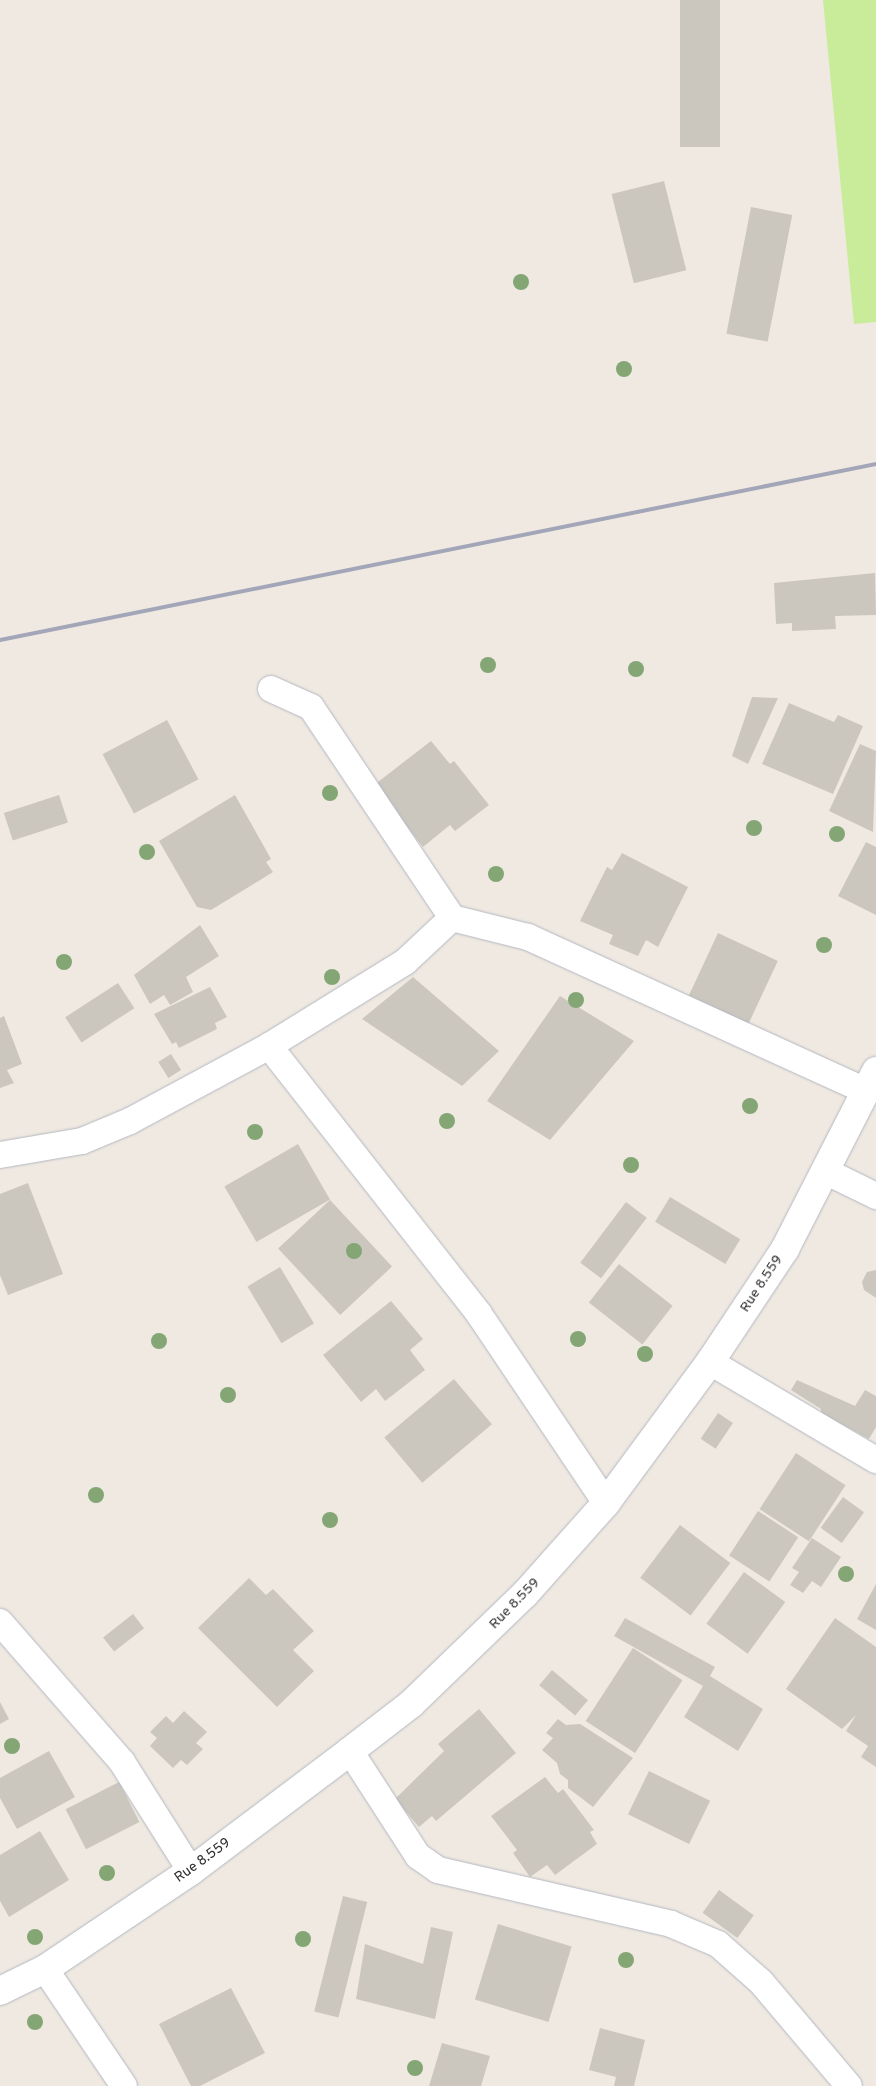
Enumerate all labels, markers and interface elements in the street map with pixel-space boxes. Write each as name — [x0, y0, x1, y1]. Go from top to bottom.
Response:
street label: Rue 8.559 — [737, 1252, 787, 1316]
street label: Rue 8.559 — [486, 1575, 544, 1633]
street label: Rue 8.559 — [172, 1835, 234, 1887]

